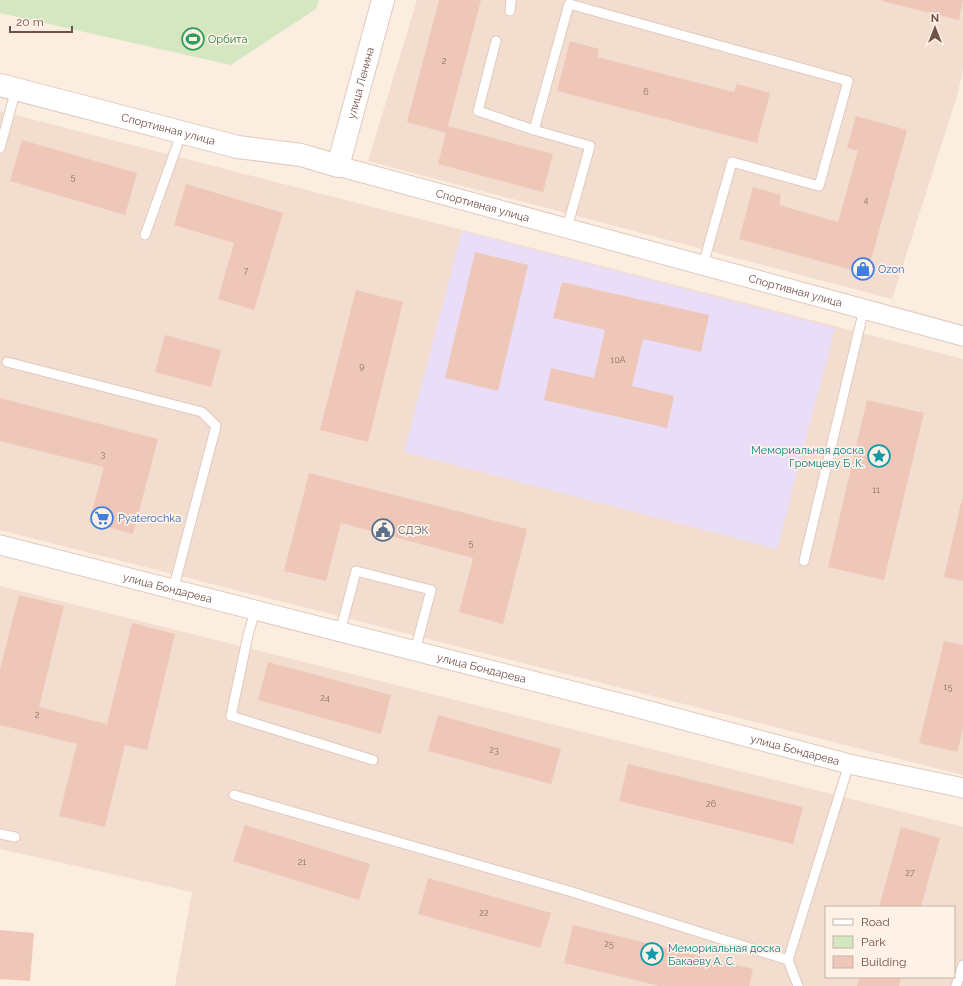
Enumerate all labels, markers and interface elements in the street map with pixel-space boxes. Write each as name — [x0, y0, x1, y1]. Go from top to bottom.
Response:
scale bar — [10, 8, 72, 34]
north arrow — [915, 8, 955, 48]
text: N — [931, 12, 939, 25]
text: 20 m — [16, 15, 44, 29]
sports icon: Орбита — [180, 26, 206, 52]
place label: Орбита — [208, 33, 247, 46]
street label: улица Ленина — [345, 46, 376, 120]
house number: 2 — [442, 56, 447, 66]
house number: 6 — [643, 87, 649, 97]
street label: Спортивная улица — [120, 110, 217, 147]
house number: 5 — [71, 172, 76, 182]
street label: Спортивная улица — [434, 186, 531, 224]
house number: 4 — [864, 195, 869, 205]
shop icon: Ozon — [850, 256, 876, 282]
place label: Ozon — [878, 263, 905, 276]
house number: 7 — [244, 266, 249, 276]
street label: Спортивная улица — [747, 271, 844, 309]
house number: 10А — [610, 355, 626, 365]
house number: 9 — [359, 361, 365, 371]
place icon: Мемориальная доска Громцеву Б .К. — [866, 443, 892, 469]
place label: Мемориальная доска Громцеву Б .К. — [751, 444, 864, 470]
house number: 3 — [101, 449, 106, 459]
house number: 11 — [872, 485, 880, 495]
supermarket icon: Pyaterochka — [89, 505, 115, 531]
place label: Pyaterochka — [118, 512, 181, 525]
public building icon: СДЭК — [370, 517, 396, 543]
place label: СДЭК — [398, 524, 429, 537]
house number: 5 — [469, 538, 474, 548]
street label: улица Бондарева — [122, 570, 214, 605]
street label: улица Бондарева — [436, 650, 528, 686]
house number: 15 — [944, 682, 952, 692]
house number: 24 — [320, 693, 330, 703]
house number: 2 — [35, 710, 40, 720]
street label: улица Бондарева — [749, 732, 841, 768]
house number: 23 — [489, 745, 499, 755]
house number: 26 — [706, 799, 717, 809]
house number: 21 — [298, 857, 306, 867]
house number: 27 — [905, 868, 915, 878]
legend — [825, 906, 955, 978]
house number: 22 — [479, 908, 489, 918]
text: Road — [861, 915, 890, 929]
text: Park — [861, 935, 886, 949]
house number: 25 — [604, 939, 614, 949]
place icon: Мемориальная доска Бакаеву А. С. — [639, 941, 665, 967]
place label: Мемориальная доска Бакаеву А. С. — [668, 942, 781, 968]
text: Building — [861, 955, 907, 969]

